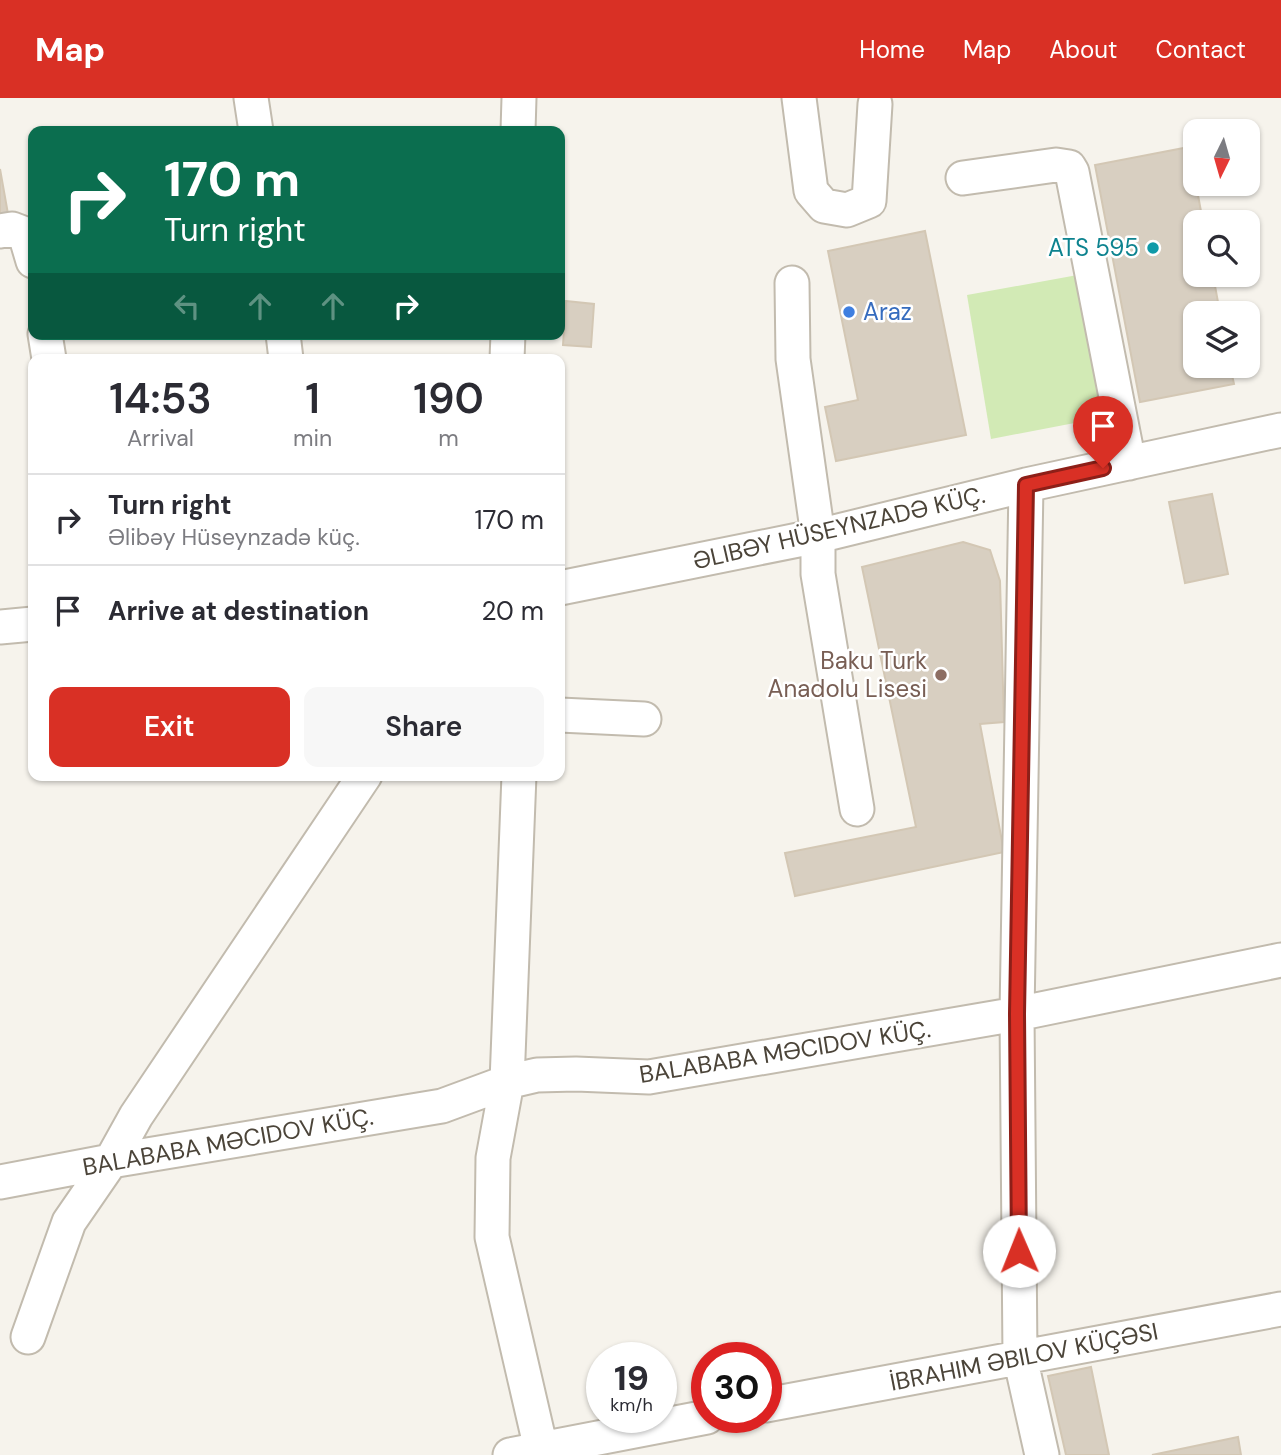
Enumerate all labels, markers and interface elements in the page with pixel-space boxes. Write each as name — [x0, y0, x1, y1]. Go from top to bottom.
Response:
text: Map — [35, 28, 105, 71]
text: Home — [859, 34, 925, 65]
text: Map — [963, 34, 1011, 65]
text: About — [1049, 34, 1118, 65]
text: Contact — [1156, 34, 1246, 65]
north arrow — [1183, 119, 1260, 196]
map controls — [1183, 119, 1260, 378]
text: 170 m — [164, 147, 300, 211]
icon: right — [49, 154, 140, 245]
text: Turn right — [164, 209, 306, 251]
button: search — [1183, 210, 1260, 287]
place label: ATS 595 — [1048, 232, 1139, 263]
marker: ATS 595 — [1145, 240, 1161, 256]
icon: left — [168, 287, 206, 325]
icon: ahead — [241, 287, 279, 325]
icon: ahead — [314, 287, 352, 325]
icon: right — [387, 287, 425, 325]
place label: Araz — [863, 296, 912, 327]
button: layers — [1183, 301, 1260, 378]
marker: Araz — [841, 304, 857, 320]
text: 14:53 — [109, 371, 212, 426]
text: 1 — [305, 371, 320, 426]
text: 190 — [413, 371, 484, 426]
pin — [1073, 396, 1133, 468]
icon: arrive — [1084, 407, 1122, 445]
text: Arrival — [127, 423, 194, 453]
text: min — [293, 423, 332, 453]
text: m — [438, 423, 459, 453]
street label: ƏLIBƏY HÜSEYNZADƏ KÜÇ. — [690, 479, 988, 576]
text: Turn right — [108, 488, 232, 522]
icon: right — [49, 501, 87, 539]
text: 170 m — [475, 503, 544, 537]
text: Əlibəy Hüseynzadə küç. — [108, 522, 360, 552]
icon: arrive — [49, 592, 87, 630]
text: Arrive at destination — [108, 594, 369, 628]
text: 20 m — [481, 594, 544, 628]
place label: Baku Turk Anadolu Lisesi — [768, 645, 927, 704]
marker: Baku Turk Anadolu Lisesi — [933, 667, 949, 683]
button: Exit — [49, 687, 290, 767]
button: Share — [304, 687, 544, 767]
street label: BALABABA MƏCIDOV KÜÇ. — [637, 1013, 933, 1090]
street label: BALABABA MƏCIDOV KÜÇ. — [80, 1101, 376, 1182]
position arrow — [982, 1214, 1056, 1288]
street label: İBRAHIM ƏBILOV KÜÇƏSI — [887, 1315, 1161, 1398]
speed limit sign: 30 — [691, 1342, 782, 1433]
text: 19 — [614, 1355, 649, 1401]
text: km/h — [610, 1393, 653, 1417]

